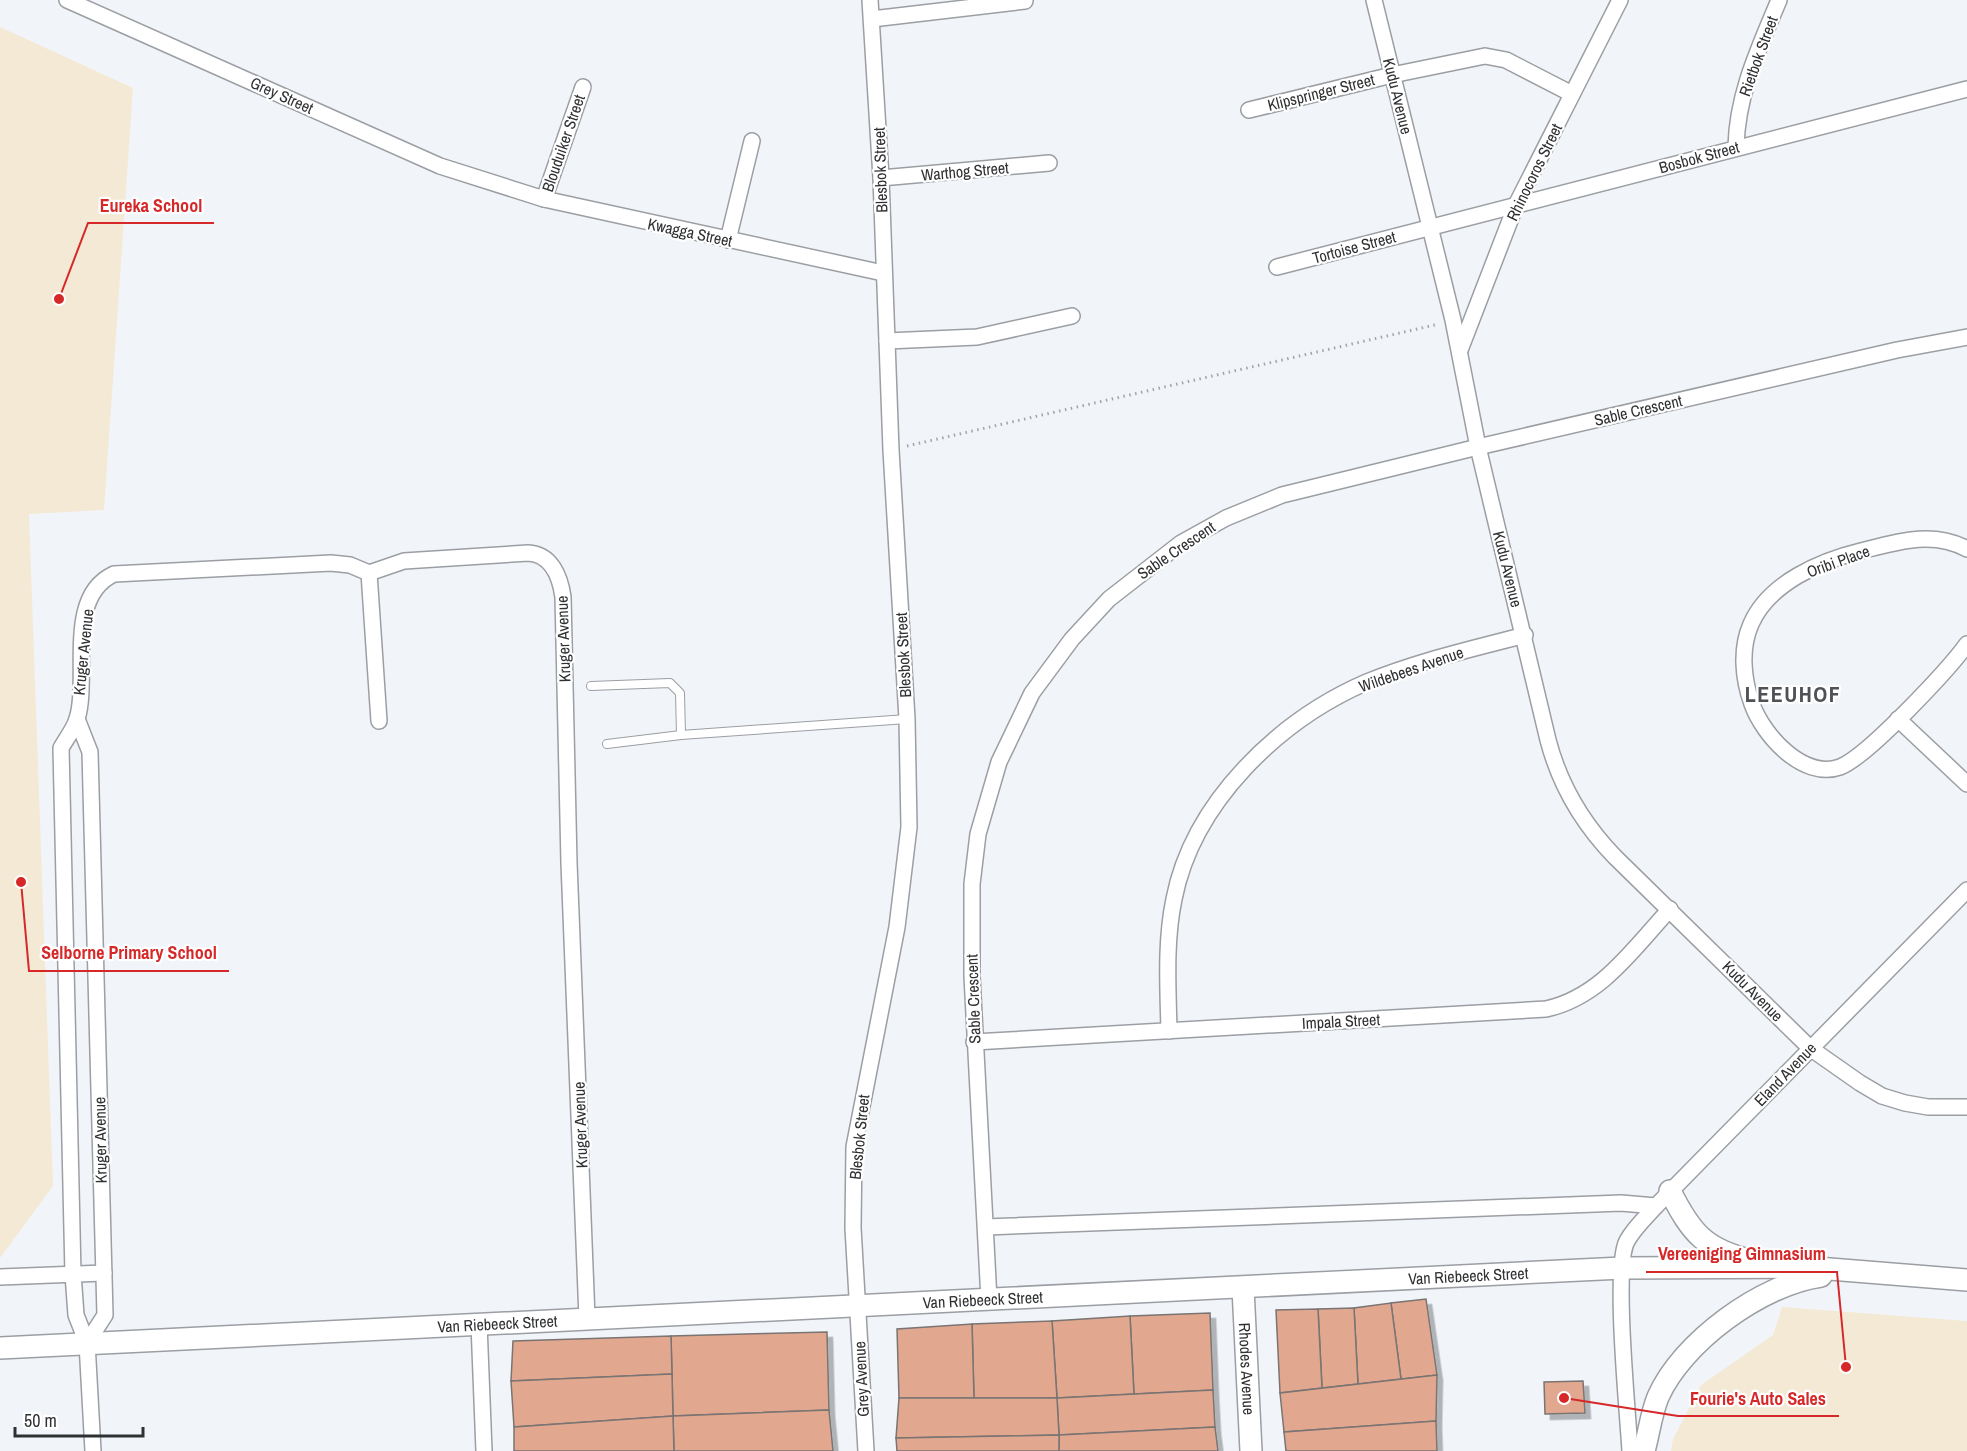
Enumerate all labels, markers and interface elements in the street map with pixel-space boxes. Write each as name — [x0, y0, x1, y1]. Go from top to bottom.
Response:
street label: Rietbok Street — [1733, 13, 1783, 99]
street label: Kudu Avenue — [1378, 56, 1418, 136]
street label: Klipspringer Street — [1265, 68, 1377, 116]
street label: Grey Street — [247, 71, 317, 119]
street label: Blouduiker Street — [536, 91, 590, 195]
street label: Rhinocoros Street — [1501, 119, 1567, 224]
street label: Blesbok Street — [868, 127, 892, 213]
street label: Bosbok Street — [1656, 136, 1742, 178]
street label: Warthog Street — [920, 156, 1010, 186]
callout: Eureka School — [88, 187, 214, 223]
text: Eureka School — [100, 193, 202, 218]
street label: Kwagga Street — [646, 212, 735, 252]
street label: Tortoise Street — [1310, 225, 1398, 269]
street label: Sable Crescent — [1592, 389, 1685, 431]
street label: Sable Crescent — [1133, 516, 1220, 584]
street label: Kudu Avenue — [1488, 529, 1528, 609]
street label: Oribi Place — [1803, 539, 1873, 583]
street label: Kruger Avenue — [550, 595, 576, 683]
street label: Kruger Avenue — [68, 608, 98, 696]
street label: Blesbok Street — [890, 611, 916, 698]
street label: Wildebees Avenue — [1356, 641, 1466, 697]
district label: LEEUHOF — [1745, 679, 1841, 709]
callout: Selborne Primary School — [29, 935, 229, 971]
text: Selborne Primary School — [41, 940, 217, 965]
street label: Sable Crescent — [960, 953, 986, 1044]
street label: Kudu Avenue — [1718, 956, 1788, 1026]
street label: Impala Street — [1301, 1008, 1381, 1034]
street label: Eland Avenue — [1749, 1037, 1821, 1111]
street label: Kruger Avenue — [567, 1081, 593, 1169]
street label: Blesbok Street — [844, 1093, 874, 1181]
street label: Kruger Avenue — [88, 1097, 112, 1183]
callout: Vereeniging Gimnasium — [1646, 1236, 1837, 1272]
text: Vereeniging Gimnasium — [1658, 1241, 1826, 1266]
street label: Van Riebeeck Street — [1408, 1262, 1529, 1290]
street label: Van Riebeeck Street — [922, 1286, 1044, 1313]
street label: Van Riebeeck Street — [437, 1310, 558, 1337]
street label: Rhodes Avenue — [1234, 1322, 1260, 1416]
street label: Grey Avenue — [848, 1341, 874, 1417]
callout: Fourie's Auto Sales — [1678, 1380, 1839, 1416]
text: Fourie's Auto Sales — [1690, 1386, 1826, 1411]
scale bar — [15, 1400, 142, 1438]
text: 50 m — [24, 1408, 57, 1433]

